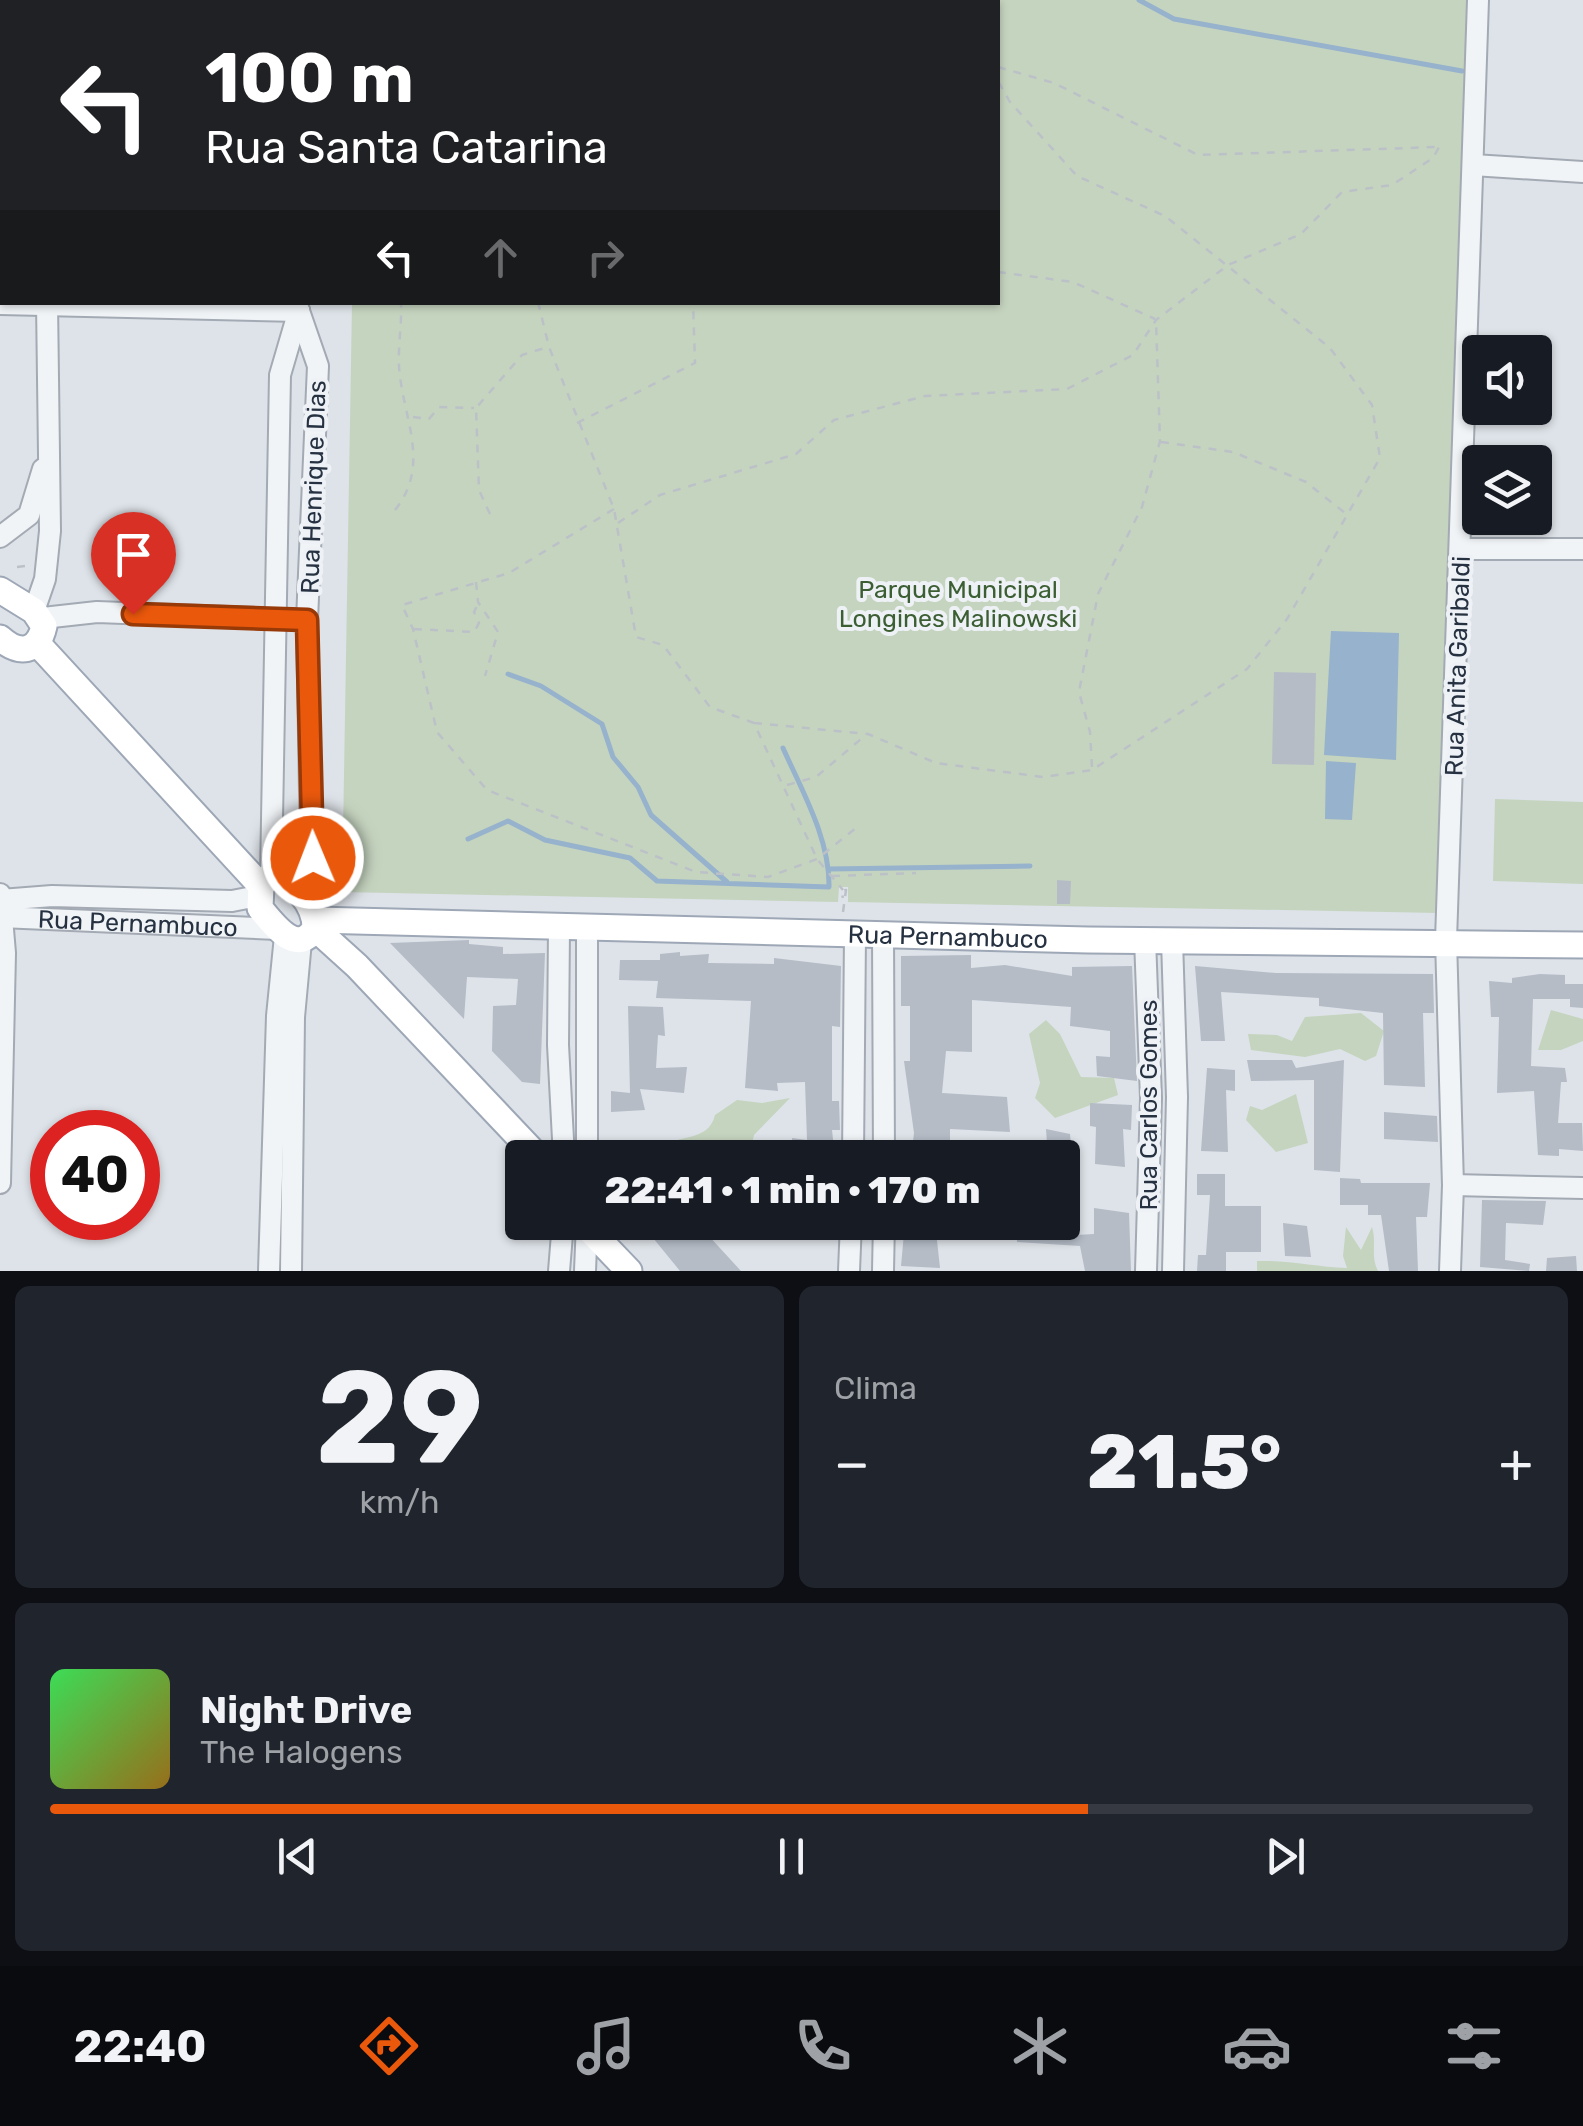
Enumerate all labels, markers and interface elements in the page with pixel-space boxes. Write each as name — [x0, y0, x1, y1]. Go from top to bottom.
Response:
text: 100 m — [205, 37, 414, 120]
icon: left — [40, 40, 170, 170]
text: Rua Santa Catarina — [205, 121, 608, 174]
icon: left — [368, 230, 423, 285]
icon: ahead — [473, 230, 528, 285]
icon: right — [578, 230, 633, 285]
map controls — [1462, 335, 1552, 535]
button: sound — [1462, 335, 1552, 425]
street label: Rua Henrique Dias — [295, 380, 332, 594]
button: layers — [1462, 445, 1552, 535]
pin — [91, 512, 176, 615]
icon: arrive — [106, 527, 161, 582]
street label: Rua Anita Garibaldi — [1439, 555, 1476, 777]
park label: Parque Municipal Longines Malinowski — [839, 575, 1077, 633]
position arrow — [261, 806, 365, 910]
street label: Rua Pernambuco — [37, 905, 238, 942]
street label: Rua Pernambuco — [847, 920, 1048, 954]
street label: Rua Carlos Gomes — [1134, 1000, 1163, 1210]
speed limit sign: 40 — [30, 1110, 160, 1240]
text: 22:41 · 1 min · 170 m — [604, 1167, 981, 1213]
text: 29 — [316, 1340, 483, 1495]
text: Clima — [834, 1369, 917, 1407]
text: 21.5° — [1087, 1418, 1281, 1507]
text: − — [834, 1431, 870, 1496]
text: + — [1499, 1431, 1533, 1496]
text: km/h — [360, 1483, 439, 1521]
text: Night Drive — [200, 1687, 412, 1733]
text: The Halogens — [200, 1733, 403, 1771]
icon: previous — [270, 1829, 325, 1884]
icon: pause — [764, 1829, 819, 1884]
icon: next — [1258, 1829, 1313, 1884]
icon: directions — [354, 2011, 424, 2081]
icon: music — [571, 2011, 641, 2081]
icon: phone — [788, 2011, 858, 2081]
icon: climate — [1005, 2011, 1075, 2081]
icon: car — [1222, 2011, 1292, 2081]
icon: filters — [1439, 2011, 1509, 2081]
text: 22:40 — [74, 2020, 207, 2073]

